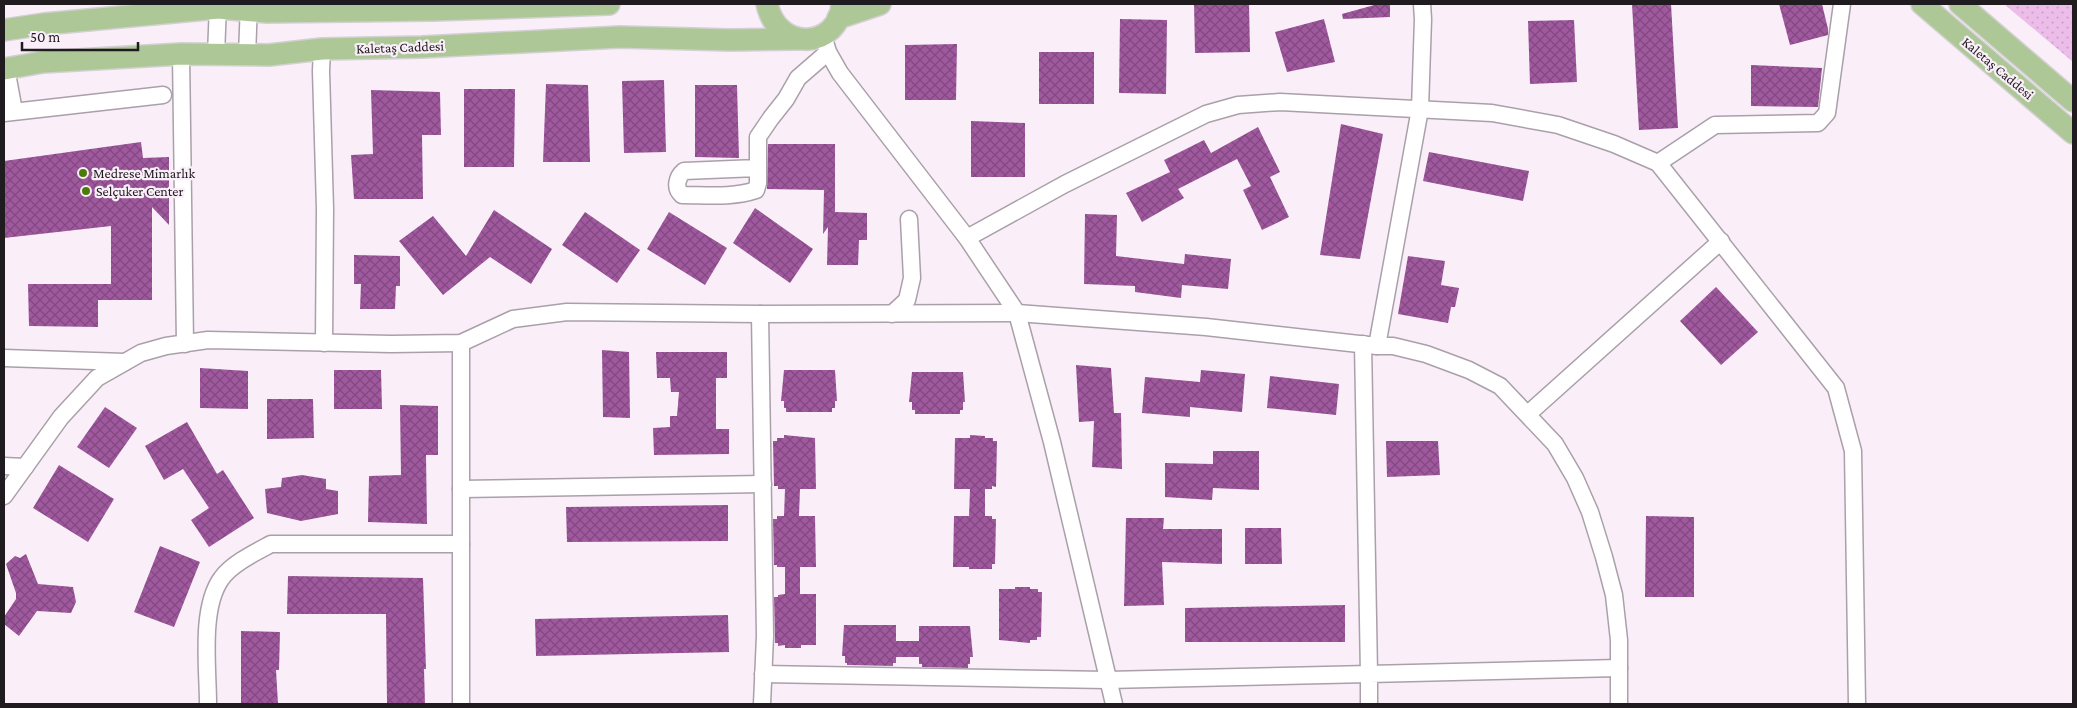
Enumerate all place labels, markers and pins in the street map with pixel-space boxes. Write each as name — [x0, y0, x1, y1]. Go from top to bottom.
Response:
place label: Medrese Mimarlık — [93, 165, 195, 181]
marker: Medrese Mimarlık — [77, 167, 89, 179]
place label: Selçuker Center — [96, 183, 184, 199]
marker: Selçuker Center — [80, 185, 92, 197]

